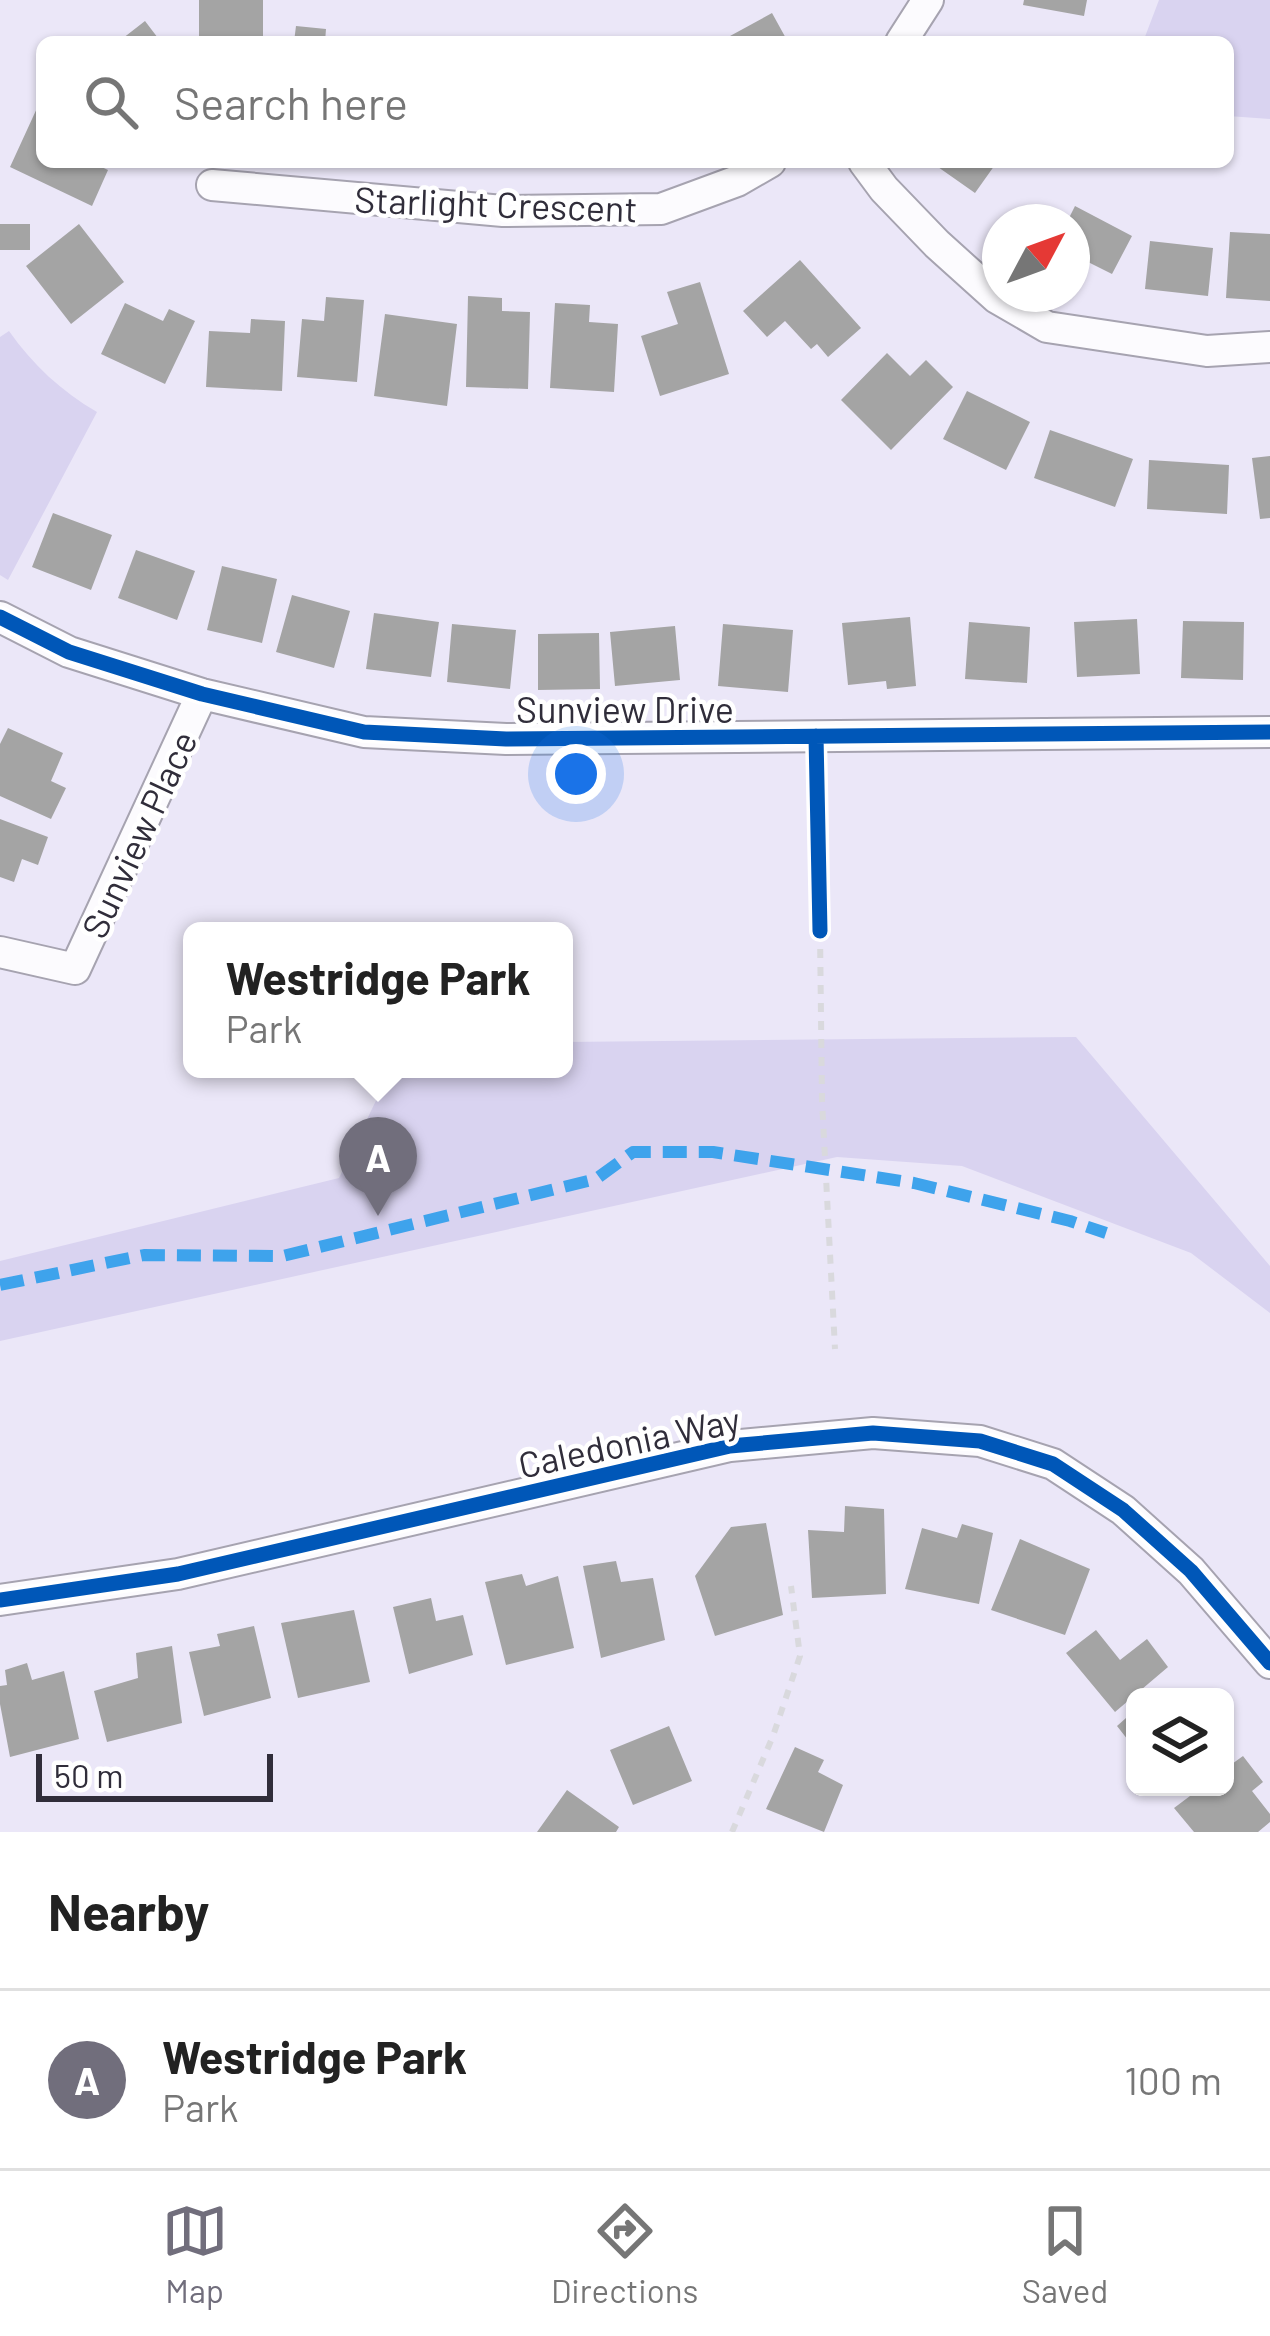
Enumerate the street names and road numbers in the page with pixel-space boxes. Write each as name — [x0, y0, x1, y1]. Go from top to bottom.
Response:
street label: Starlight Crescent — [354, 177, 638, 229]
street label: Sunview Drive — [516, 687, 734, 730]
street label: Sunview Place — [71, 724, 205, 944]
street label: Caledonia Way — [514, 1397, 744, 1485]

